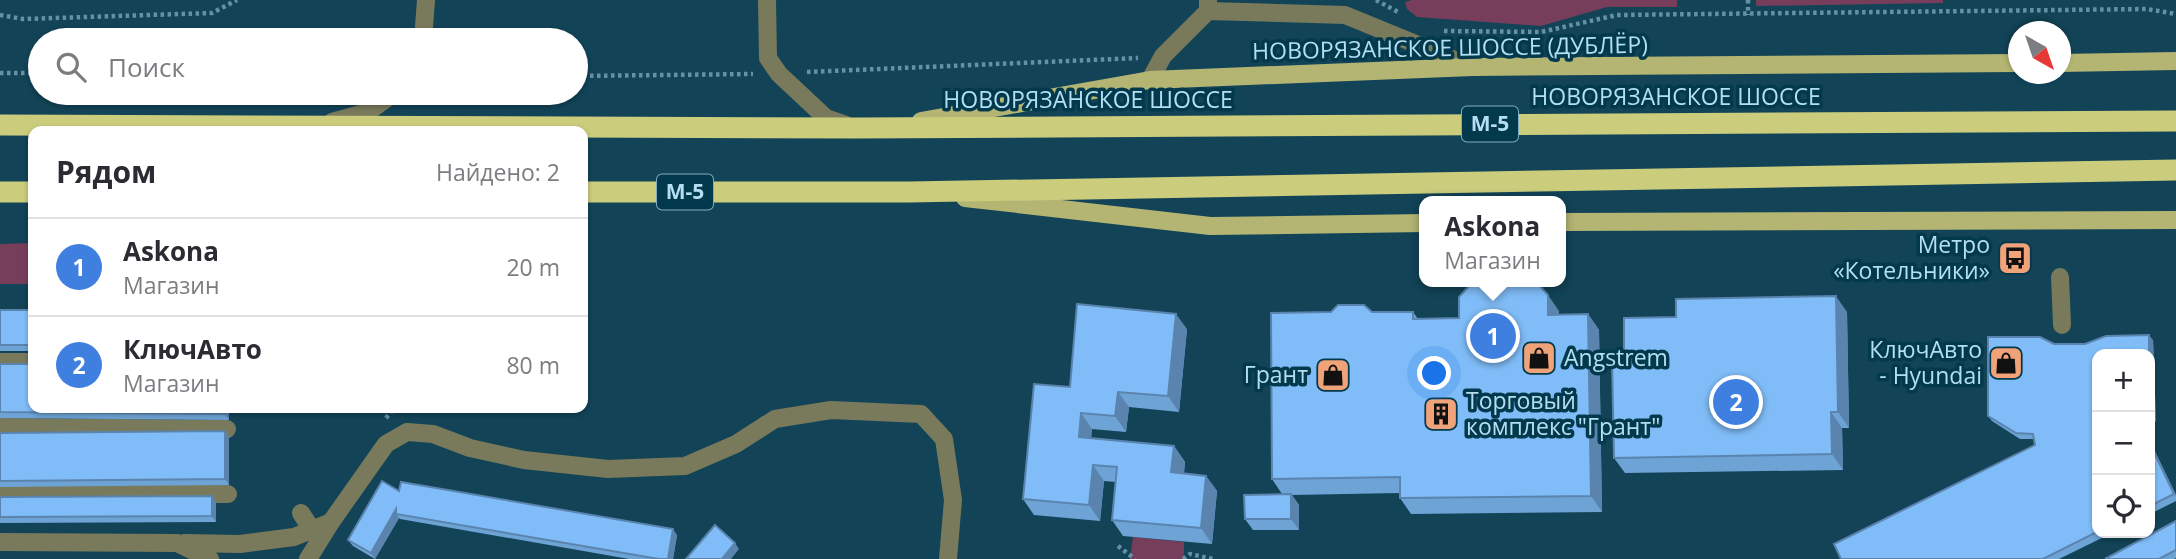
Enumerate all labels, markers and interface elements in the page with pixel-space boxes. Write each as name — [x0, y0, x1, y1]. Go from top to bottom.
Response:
north arrow — [2008, 21, 2071, 84]
search box — [28, 28, 588, 105]
street label: НОВОРЯЗАНСКОЕ ШОССЕ (ДУБЛЁР) — [1252, 28, 1648, 66]
icon: search — [52, 48, 90, 86]
text: Поиск — [108, 49, 185, 85]
street label: НОВОРЯЗАНСКОЕ ШОССЕ — [1531, 80, 1821, 112]
street label: НОВОРЯЗАНСКОЕ ШОССЕ — [943, 83, 1233, 115]
road number: М-5 — [1462, 106, 1518, 142]
text: Рядом — [56, 151, 156, 192]
text: Найдено: 2 — [436, 156, 560, 188]
road number: М-5 — [657, 174, 713, 210]
popup — [1419, 196, 1566, 287]
text: Askona — [1444, 208, 1540, 244]
place label: Метро «Котельники» — [1833, 228, 1990, 286]
text: Askona — [123, 233, 219, 269]
bus stop icon: Метро «Котельники» — [1996, 239, 2034, 277]
text: Магазин — [1444, 244, 1541, 276]
text: 1 — [72, 251, 86, 283]
text: 20 m — [506, 251, 560, 283]
text: Магазин — [123, 269, 219, 301]
pin: 1 — [1470, 310, 1516, 362]
text: КлючАвто — [123, 331, 262, 367]
place label: КлючАвто - Hyundai — [1869, 333, 1982, 391]
shop icon: Angstrem — [1520, 339, 1558, 377]
place label: Angstrem — [1564, 341, 1668, 373]
shop icon: КлючАвто - Hyundai — [1987, 344, 2025, 382]
text: 2 — [72, 349, 86, 381]
text: 80 m — [506, 349, 560, 381]
map controls — [2092, 349, 2155, 538]
button: + — [2092, 349, 2155, 412]
shop icon: Грант — [1314, 356, 1352, 394]
your location — [1417, 356, 1451, 390]
place label: Грант — [1244, 358, 1308, 390]
text: Магазин — [123, 367, 219, 399]
pin: 2 — [1713, 376, 1759, 428]
place label: Торговый комплекс "Грант" — [1466, 384, 1660, 442]
building icon: Торговый комплекс "Грант" — [1422, 395, 1460, 433]
button: − — [2092, 412, 2155, 475]
button: locate — [2092, 475, 2155, 538]

